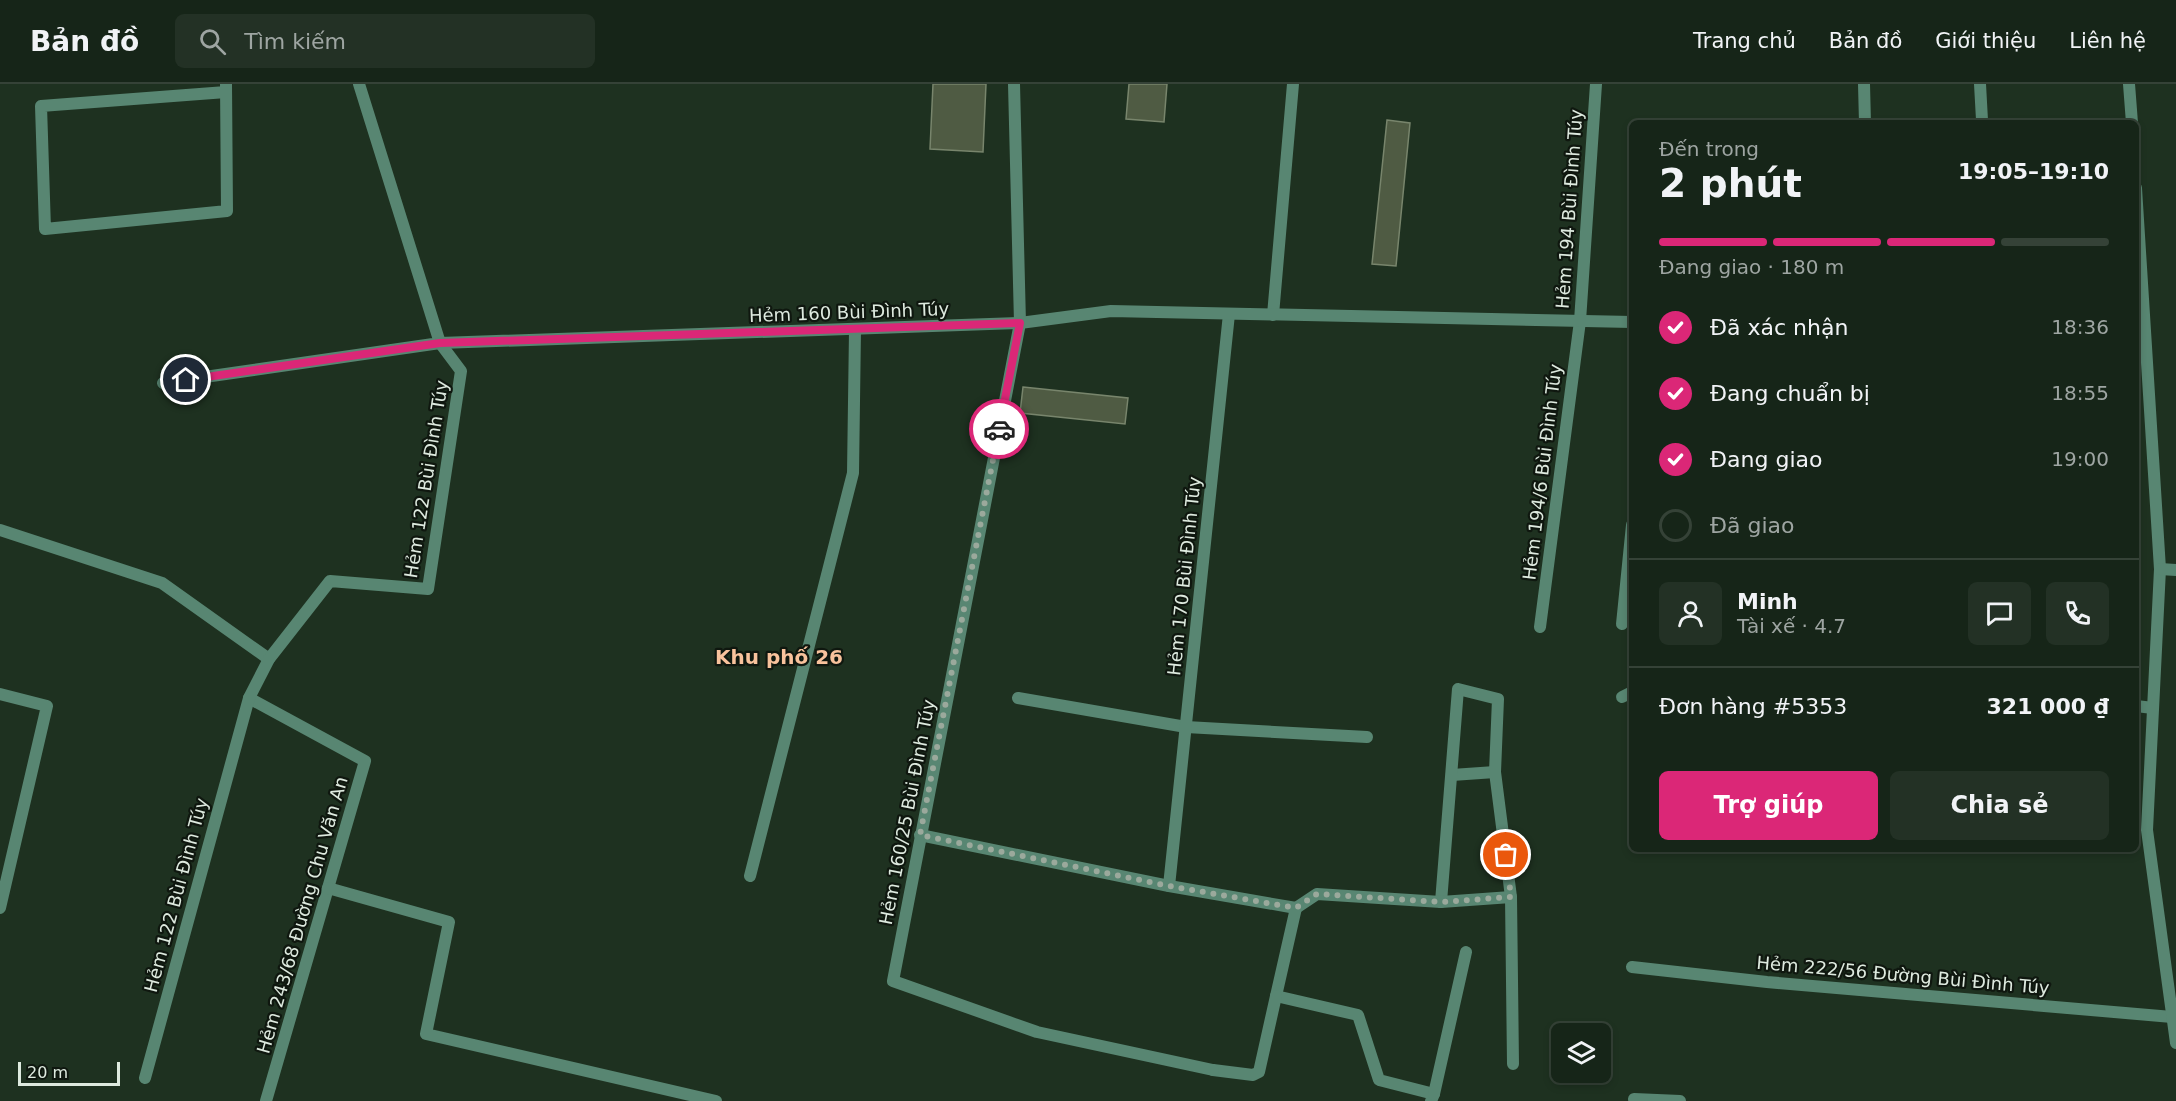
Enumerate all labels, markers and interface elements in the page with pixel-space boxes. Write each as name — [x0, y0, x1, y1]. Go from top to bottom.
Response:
search box — [175, 14, 595, 68]
text: Bản đồ — [30, 25, 139, 58]
icon: search — [196, 25, 229, 58]
text: Tìm kiếm — [244, 29, 346, 54]
text: Trang chủ — [1693, 29, 1796, 53]
text: Bản đồ — [1829, 29, 1902, 53]
text: Giới thiệu — [1935, 29, 2036, 53]
text: Liên hệ — [2069, 29, 2146, 53]
street label: Hẻm 194 Bùi Đình Túy — [1552, 108, 1586, 310]
text: Đến trong — [1659, 137, 1759, 161]
text: 19:05–19:10 — [1958, 159, 2109, 184]
text: 2 phút — [1659, 161, 1802, 206]
text: Đang giao · 180 m — [1659, 255, 1844, 279]
street label: Hẻm 160 Bùi Đình Túy — [749, 298, 950, 326]
icon: check — [1659, 311, 1692, 344]
text: Đã xác nhận — [1710, 315, 1848, 340]
text: 18:36 — [2051, 315, 2109, 339]
pin — [160, 354, 211, 405]
street label: Hẻm 194/6 Bùi Đình Túy — [1518, 362, 1566, 581]
icon: home — [169, 363, 202, 396]
icon: check — [1659, 377, 1692, 410]
street label: Hẻm 122 Bùi Đình Túy — [400, 378, 452, 580]
text: Đang chuẩn bị — [1710, 381, 1870, 406]
text: 18:55 — [2051, 381, 2109, 405]
courier — [969, 399, 1029, 459]
icon: car — [983, 413, 1016, 446]
icon: check — [1659, 443, 1692, 476]
text: Đang giao — [1710, 447, 1822, 472]
text: 19:00 — [2051, 447, 2109, 471]
street label: Hẻm 170 Bùi Đình Túy — [1163, 475, 1205, 677]
text: Đã giao — [1710, 513, 1795, 538]
button: person — [1659, 582, 1722, 645]
button: chat — [1968, 582, 2031, 645]
button: phone — [2046, 582, 2109, 645]
text: Minh — [1737, 589, 1798, 614]
text: Tài xế · 4.7 — [1737, 614, 1846, 638]
district label: Khu phố 26 — [715, 645, 843, 669]
text: Đơn hàng #5353 — [1659, 694, 1847, 719]
text: 321 000 ₫ — [1987, 694, 2109, 719]
street label: Hẻm 160/25 Bùi Đình Túy — [875, 697, 939, 926]
button: Trợ giúp — [1659, 771, 1878, 840]
button: Chia sẻ — [1890, 771, 2109, 840]
street label: Hẻm 243/68 Đường Chu Văn An — [252, 774, 352, 1056]
street label: Hẻm 122 Bùi Đình Túy — [140, 795, 212, 994]
pin — [1480, 829, 1531, 880]
icon: bag — [1489, 838, 1522, 871]
street label: Hẻm 222/56 Đường Bùi Đình Túy — [1756, 952, 2051, 998]
map controls — [1551, 1023, 1611, 1083]
button: layers — [1551, 1023, 1611, 1083]
scale bar — [18, 1059, 120, 1086]
text: 20 m — [27, 1063, 68, 1082]

